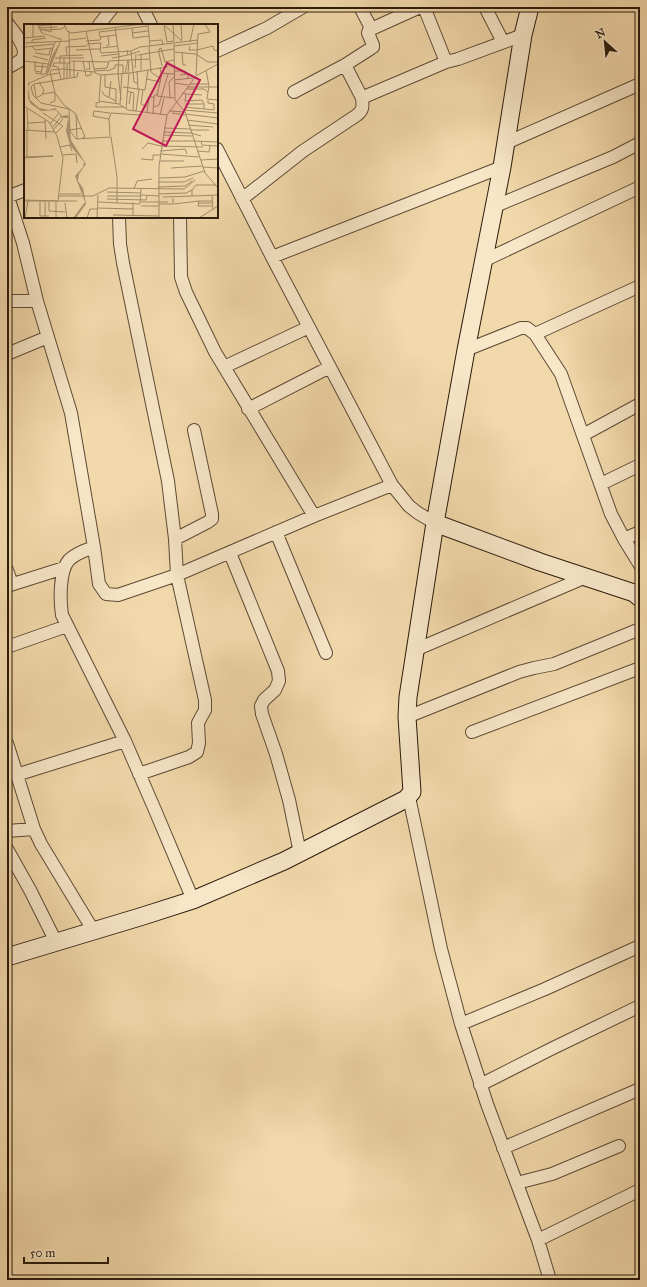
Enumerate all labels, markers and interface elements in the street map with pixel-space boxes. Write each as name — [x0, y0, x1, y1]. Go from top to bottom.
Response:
north arrow — [585, 22, 625, 62]
inset map — [24, 24, 218, 218]
text: N — [594, 25, 608, 41]
scale bar — [24, 1239, 108, 1265]
text: 50 m — [30, 1246, 55, 1260]

